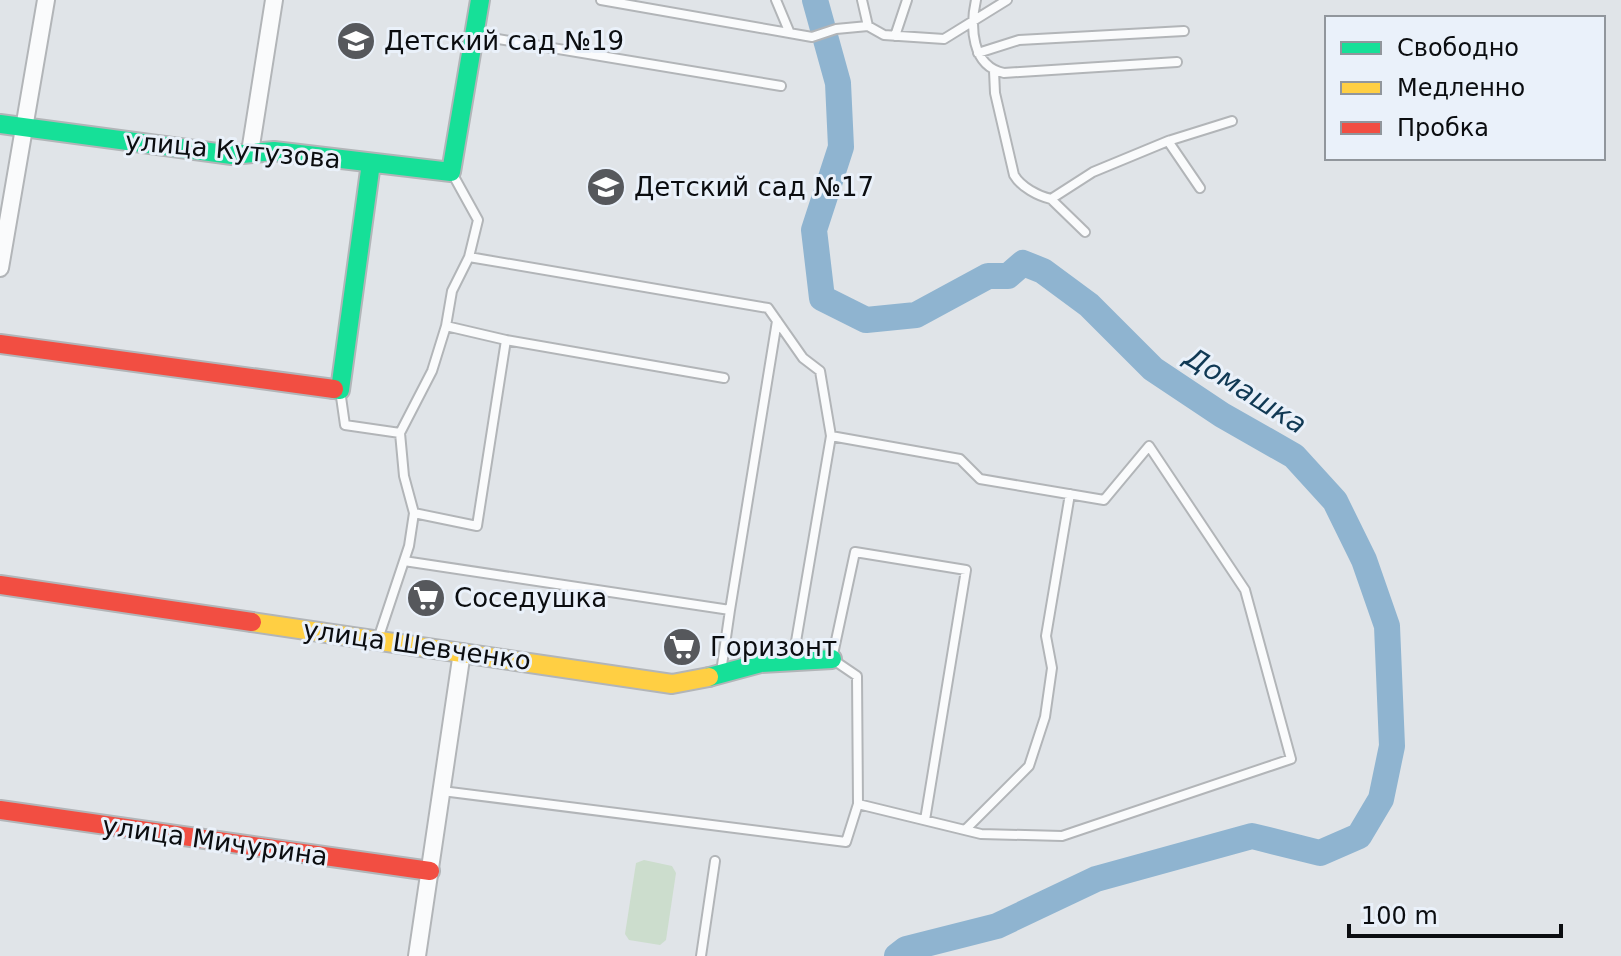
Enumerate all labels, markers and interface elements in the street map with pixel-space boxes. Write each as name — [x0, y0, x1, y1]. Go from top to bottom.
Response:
legend — [1325, 16, 1605, 160]
school or university icon: Детский сад №19 — [335, 20, 377, 62]
place label: Детский сад №19 — [384, 26, 624, 56]
text: Свободно — [1397, 34, 1519, 62]
text: Медленно — [1397, 74, 1525, 102]
text: Пробка — [1397, 114, 1489, 142]
street label: улица Кутузова — [124, 126, 342, 174]
school or university icon: Детский сад №17 — [585, 166, 627, 208]
place label: Детский сад №17 — [634, 172, 874, 202]
water label: Домашка — [1177, 339, 1313, 441]
supermarket icon: Соседушка — [405, 577, 447, 619]
place label: Соседушка — [454, 583, 607, 613]
street label: улица Шевченко — [301, 614, 533, 676]
supermarket icon: Горизонт — [661, 626, 703, 668]
place label: Горизонт — [710, 632, 837, 662]
street label: улица Мичурина — [100, 810, 330, 872]
scale bar — [1349, 888, 1561, 938]
text: 100 m — [1361, 902, 1438, 930]

